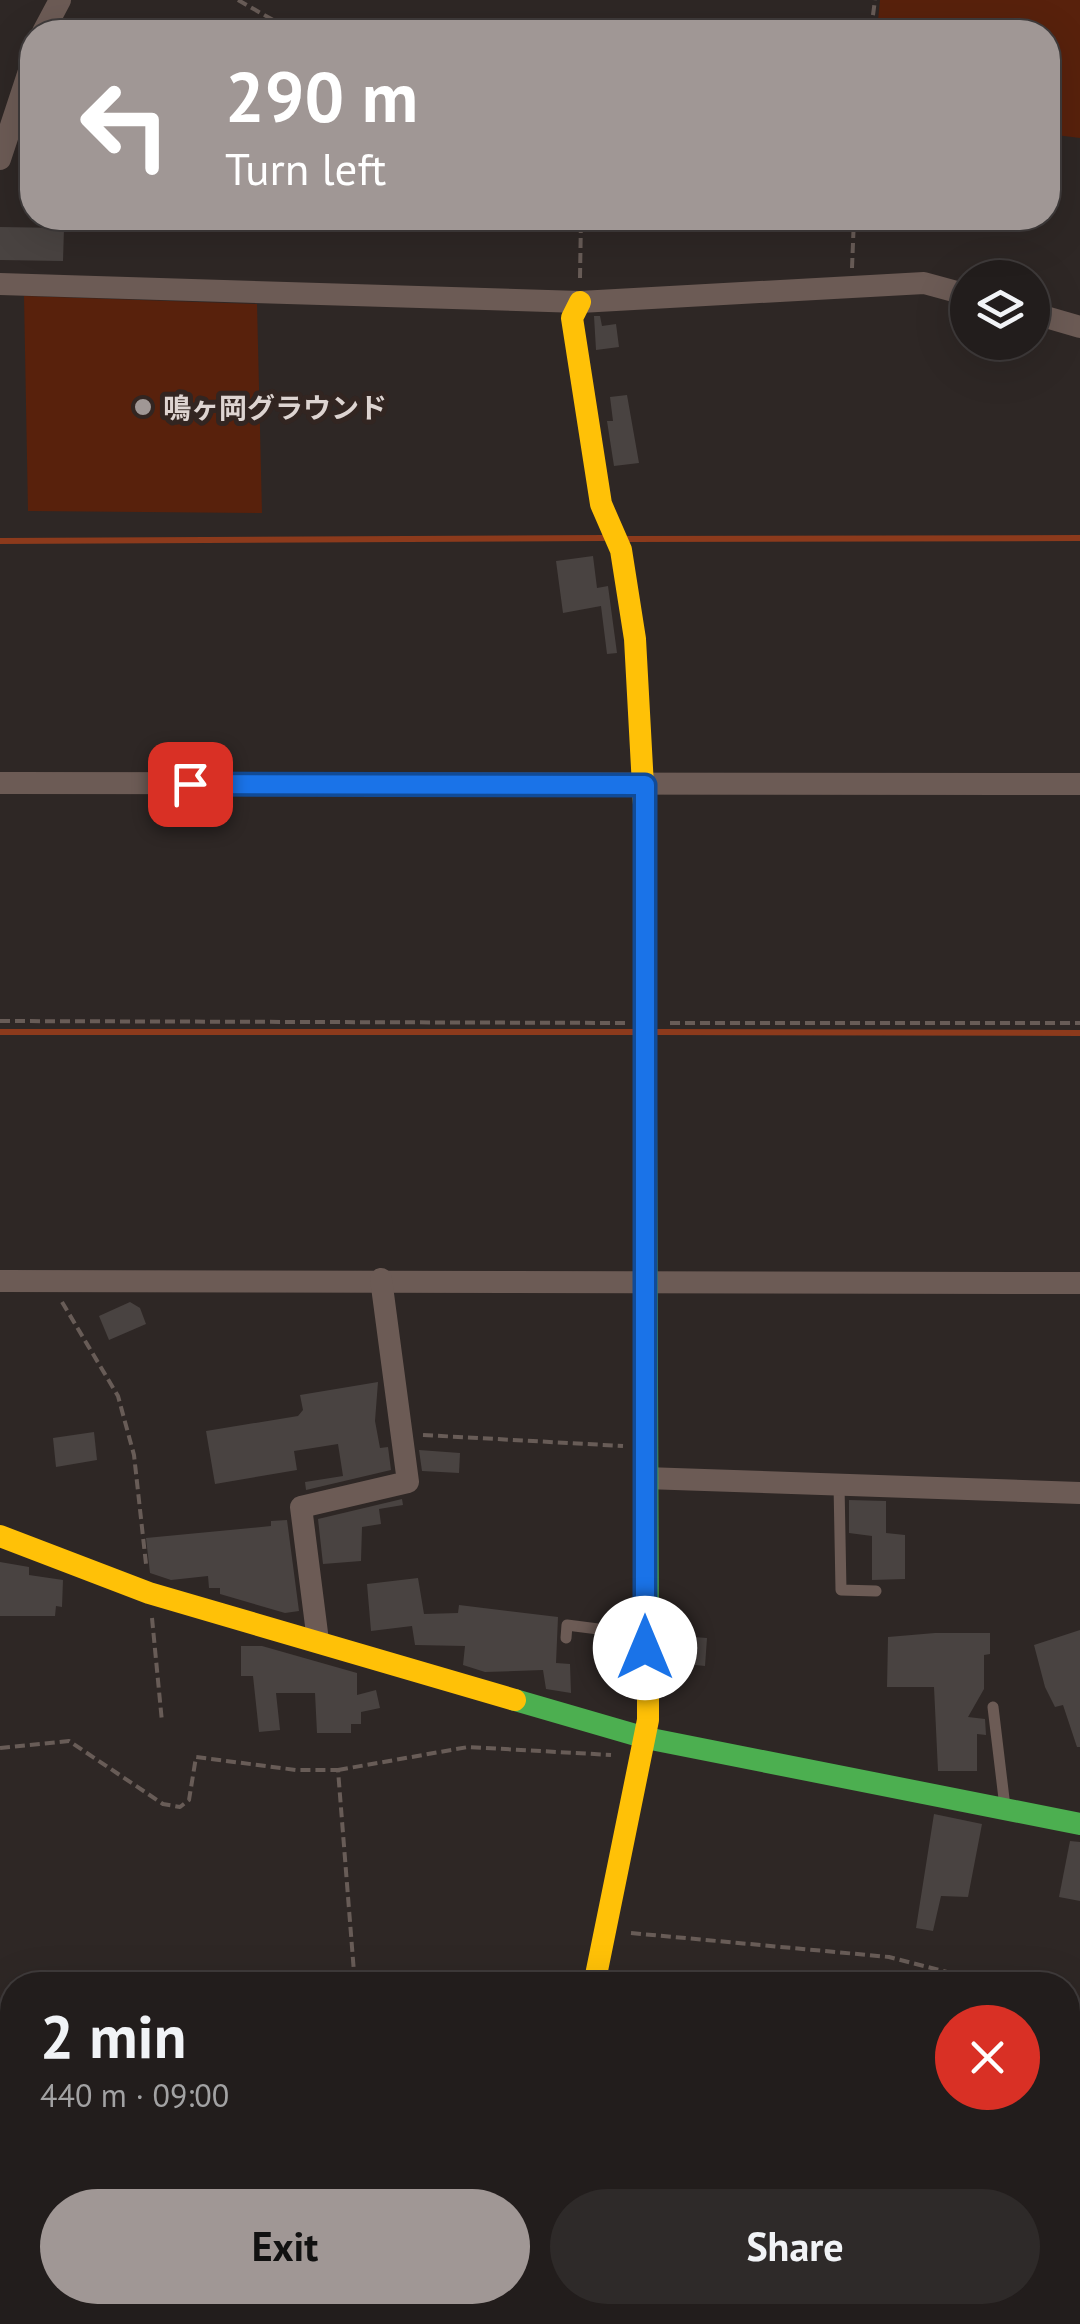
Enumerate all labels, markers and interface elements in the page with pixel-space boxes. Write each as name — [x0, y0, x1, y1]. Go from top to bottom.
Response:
text: 290 m — [225, 51, 418, 141]
icon: left — [60, 60, 190, 190]
text: Turn left — [225, 139, 386, 197]
map controls — [950, 260, 1050, 360]
button: layers — [950, 260, 1050, 360]
place label: 鳴ヶ岡グラウンド — [163, 389, 387, 426]
marker: 鳴ヶ岡グラウンド — [132, 396, 154, 418]
pin — [148, 742, 233, 827]
icon: arrive — [163, 757, 218, 812]
position arrow — [593, 1596, 697, 1700]
text: 2 min — [40, 1997, 186, 2075]
button: close — [935, 2005, 1040, 2110]
text: 440 m · 09:00 — [40, 2074, 229, 2116]
button: Exit — [40, 2189, 530, 2304]
button: Share — [550, 2189, 1040, 2304]

